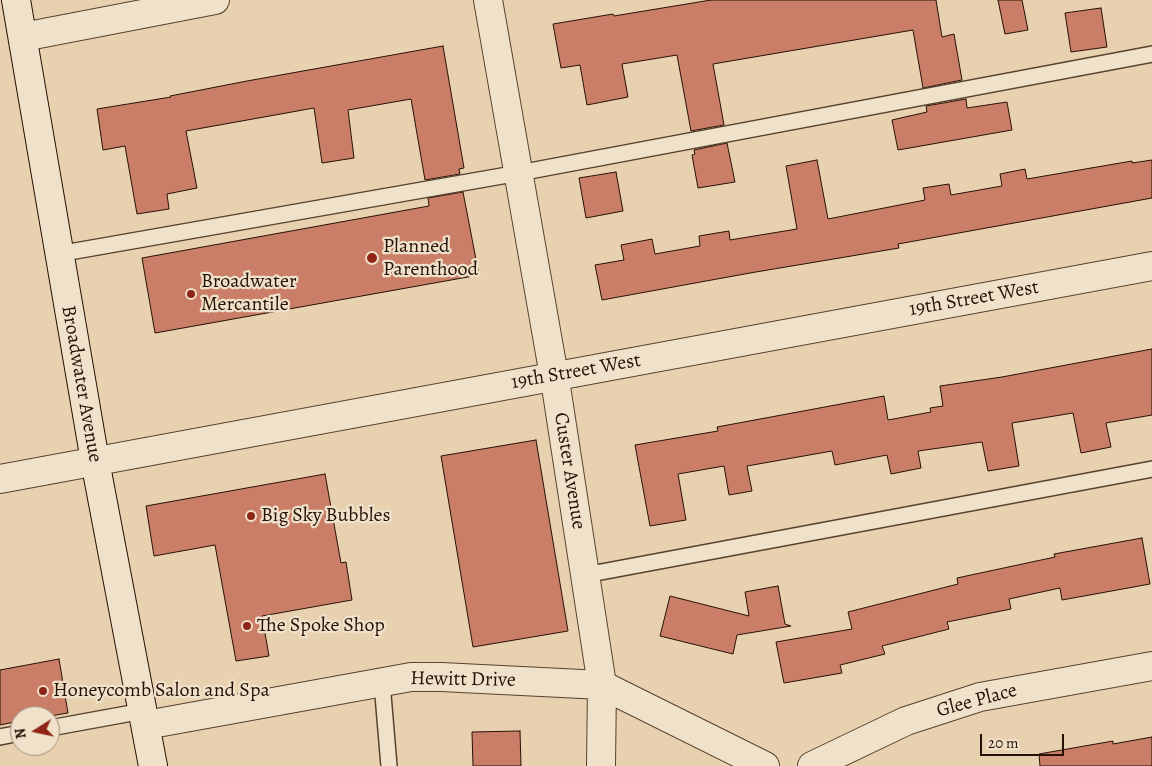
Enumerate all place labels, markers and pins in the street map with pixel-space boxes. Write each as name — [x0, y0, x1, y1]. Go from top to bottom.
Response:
place label: Planned Parenthood — [383, 235, 478, 282]
marker: Planned Parenthood — [365, 251, 379, 265]
place label: Broadwater Mercantile — [201, 270, 297, 317]
marker: Broadwater Mercantile — [185, 288, 197, 300]
place label: Big Sky Bubbles — [261, 504, 391, 528]
marker: Big Sky Bubbles — [245, 510, 257, 522]
place label: The Spoke Shop — [257, 614, 385, 638]
marker: The Spoke Shop — [241, 620, 253, 632]
place label: Honeycomb Salon and Spa — [53, 679, 270, 703]
marker: Honeycomb Salon and Spa — [37, 685, 49, 697]

